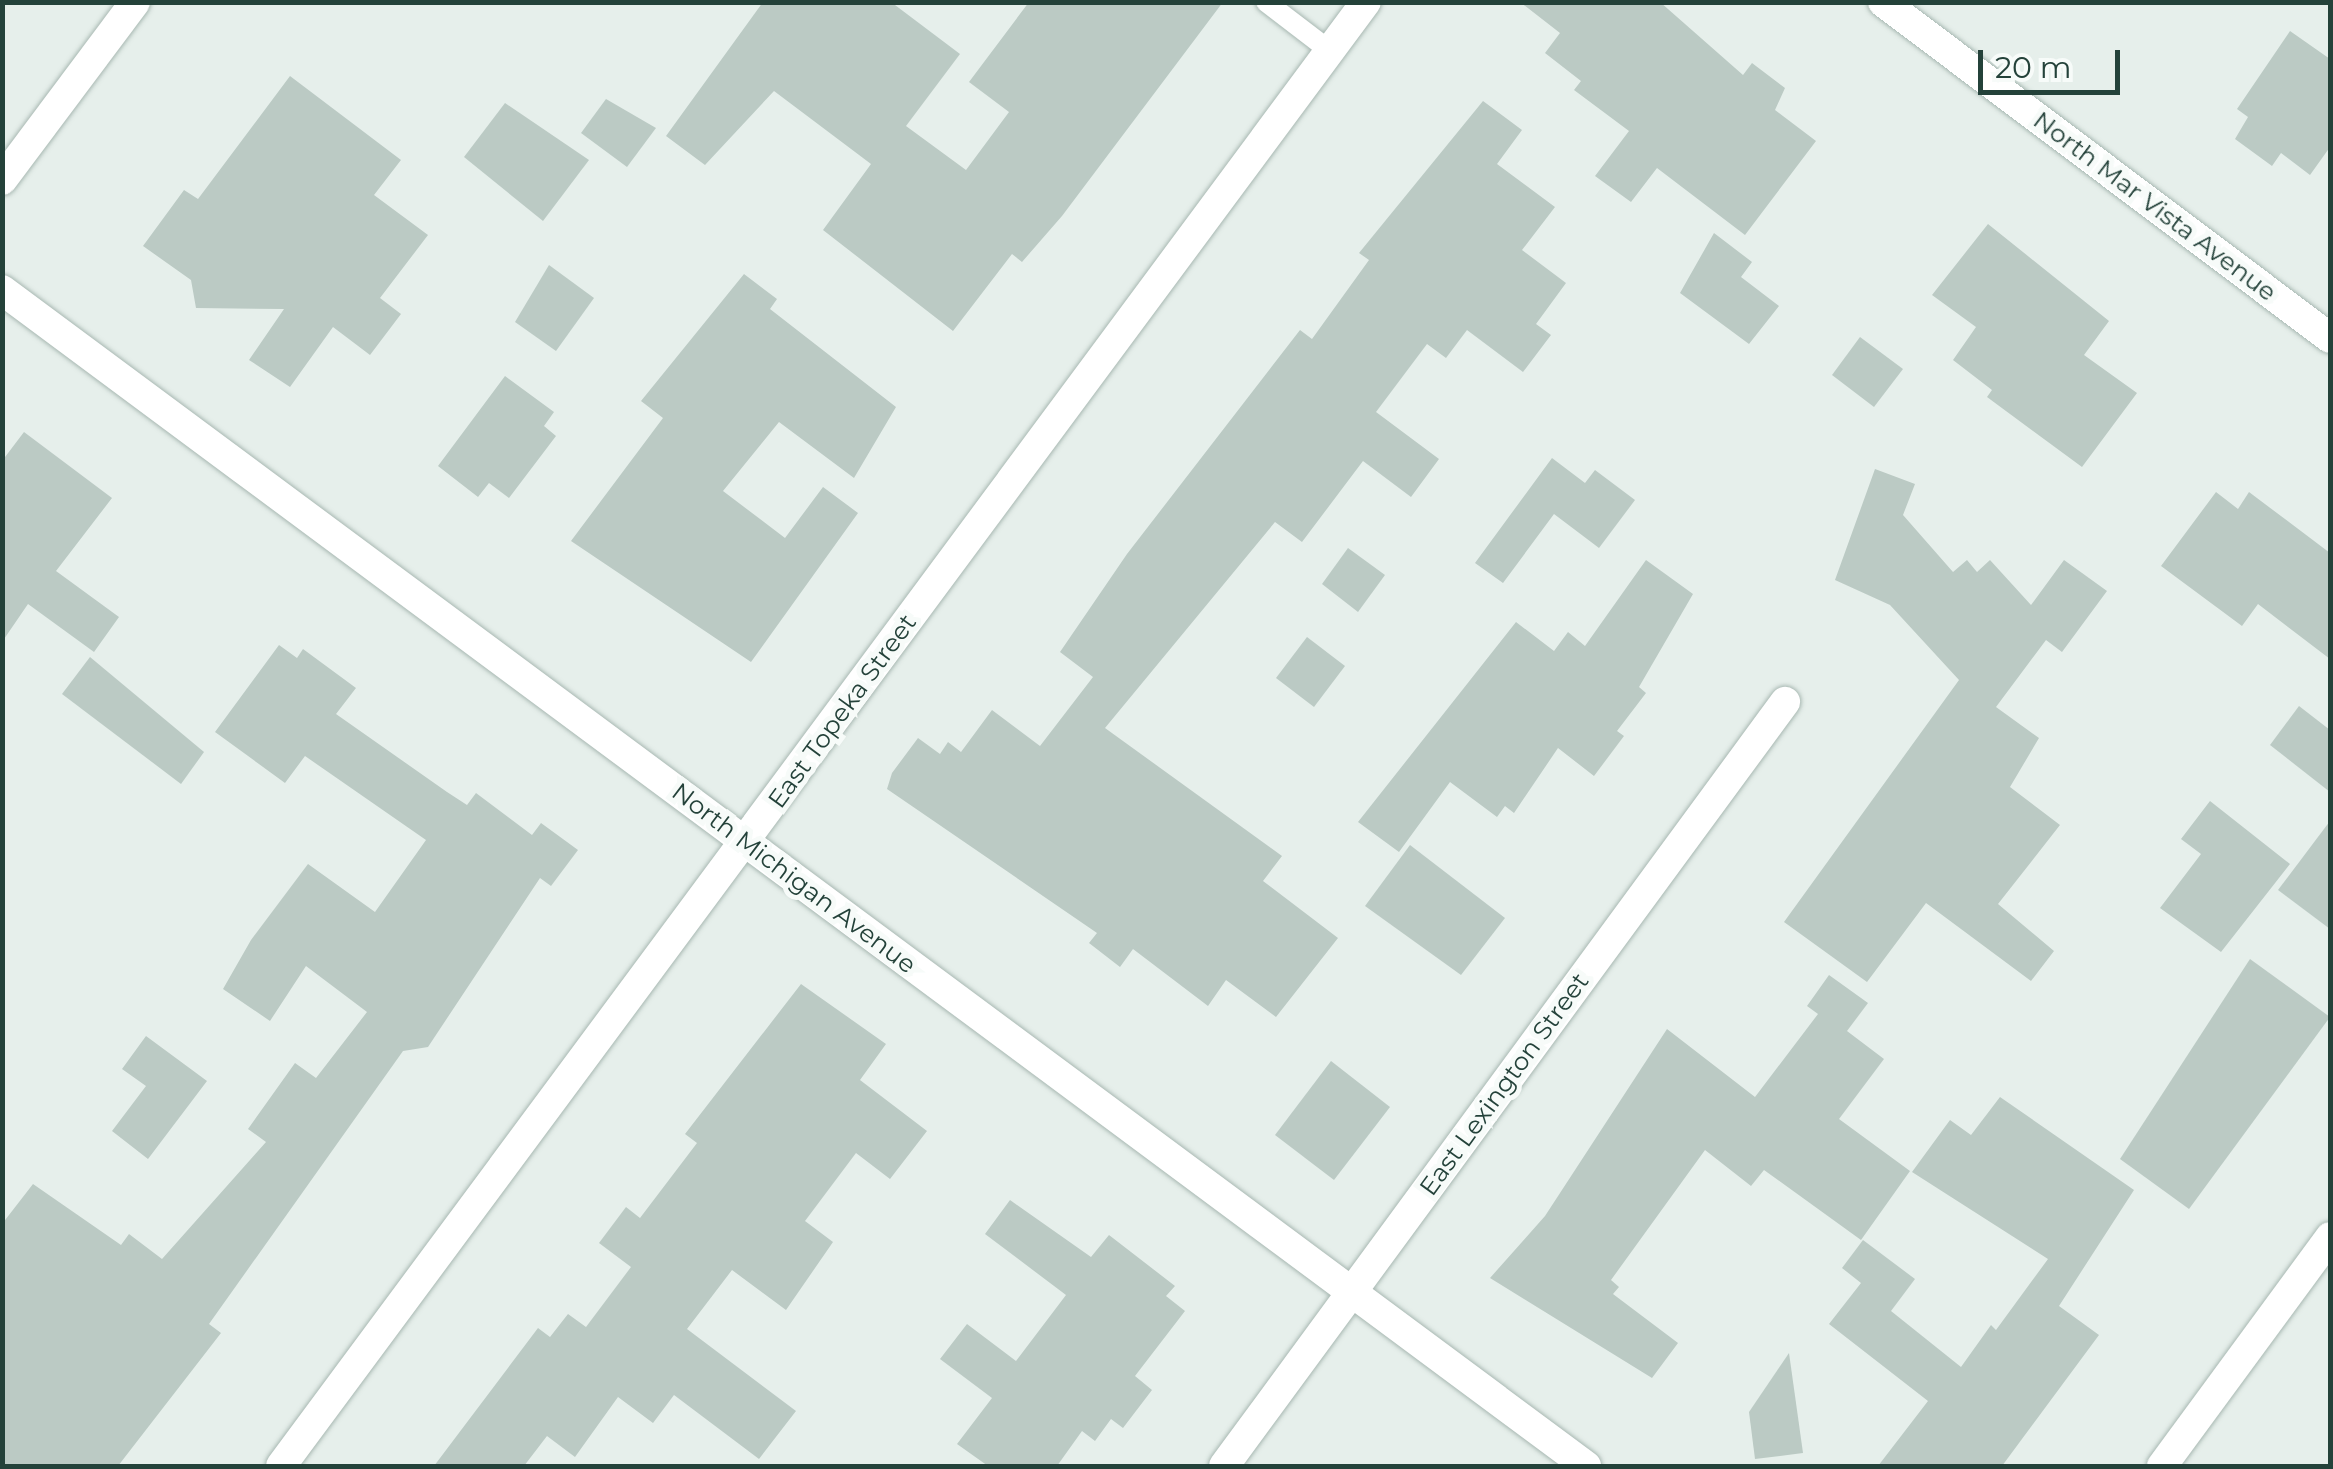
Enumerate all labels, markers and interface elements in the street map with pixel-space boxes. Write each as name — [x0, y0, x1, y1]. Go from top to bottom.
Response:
scale bar — [1983, 30, 2126, 92]
text: 20 m — [1995, 49, 2072, 86]
street label: North Mar Vista Avenue — [2028, 105, 2282, 307]
street label: East Topeka Street — [762, 608, 922, 814]
street label: North Michigan Avenue — [666, 776, 922, 980]
street label: East Lexington Street — [1413, 967, 1595, 1201]

